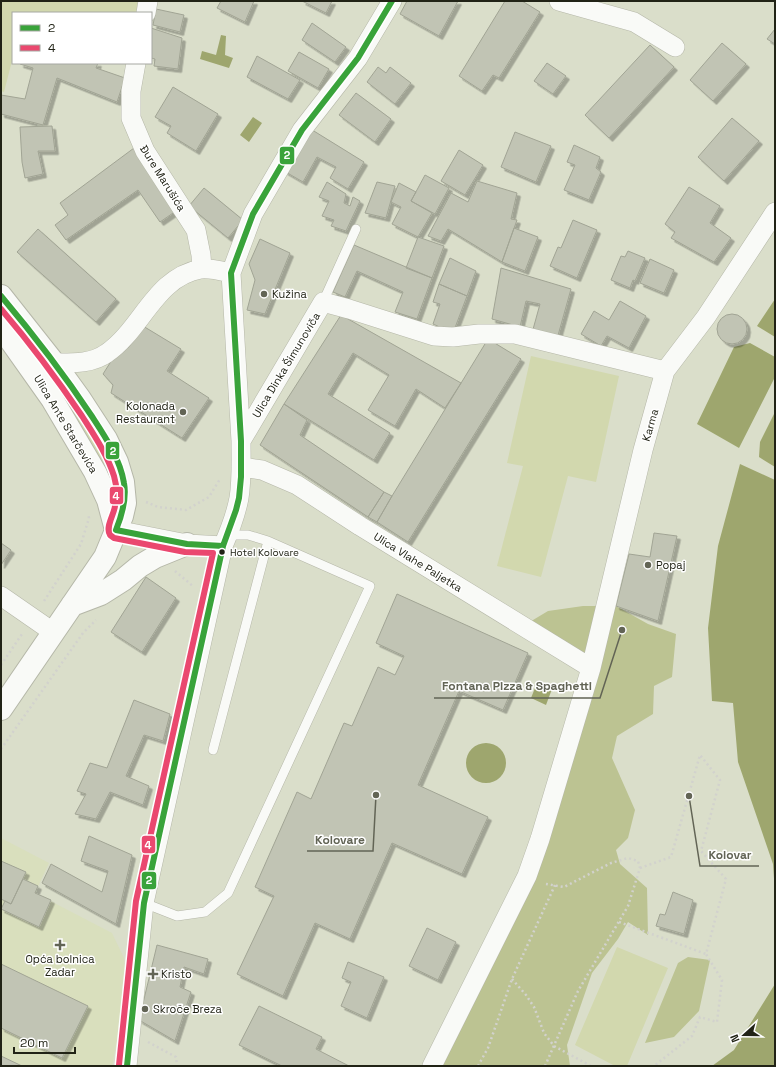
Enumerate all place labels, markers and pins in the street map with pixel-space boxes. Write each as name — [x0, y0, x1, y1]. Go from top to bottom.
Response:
place label: Kužina — [272, 287, 308, 301]
marker: Kužina — [259, 289, 269, 299]
place label: Kolonada Restaurant — [116, 399, 176, 426]
marker: Kolonada Restaurant — [178, 407, 188, 417]
place label: Hotel Kolovare — [230, 546, 299, 559]
marker: Hotel Kolovare — [217, 547, 227, 557]
place label: Popaj — [656, 558, 686, 572]
marker: Popaj — [643, 560, 653, 570]
callout: Fontana Pizza & Spaghetti — [434, 674, 600, 698]
callout: Kolovare — [307, 827, 373, 851]
callout: Kolovar — [700, 842, 759, 866]
marker: Opća bolnica Zadar — [54, 939, 66, 951]
place label: Opća bolnica Zadar — [25, 952, 95, 979]
place label: Kristo — [161, 967, 192, 981]
marker: Kristo — [148, 969, 158, 979]
place label: Skroče Breza — [153, 1002, 223, 1016]
marker: Skroče Breza — [140, 1004, 150, 1014]

